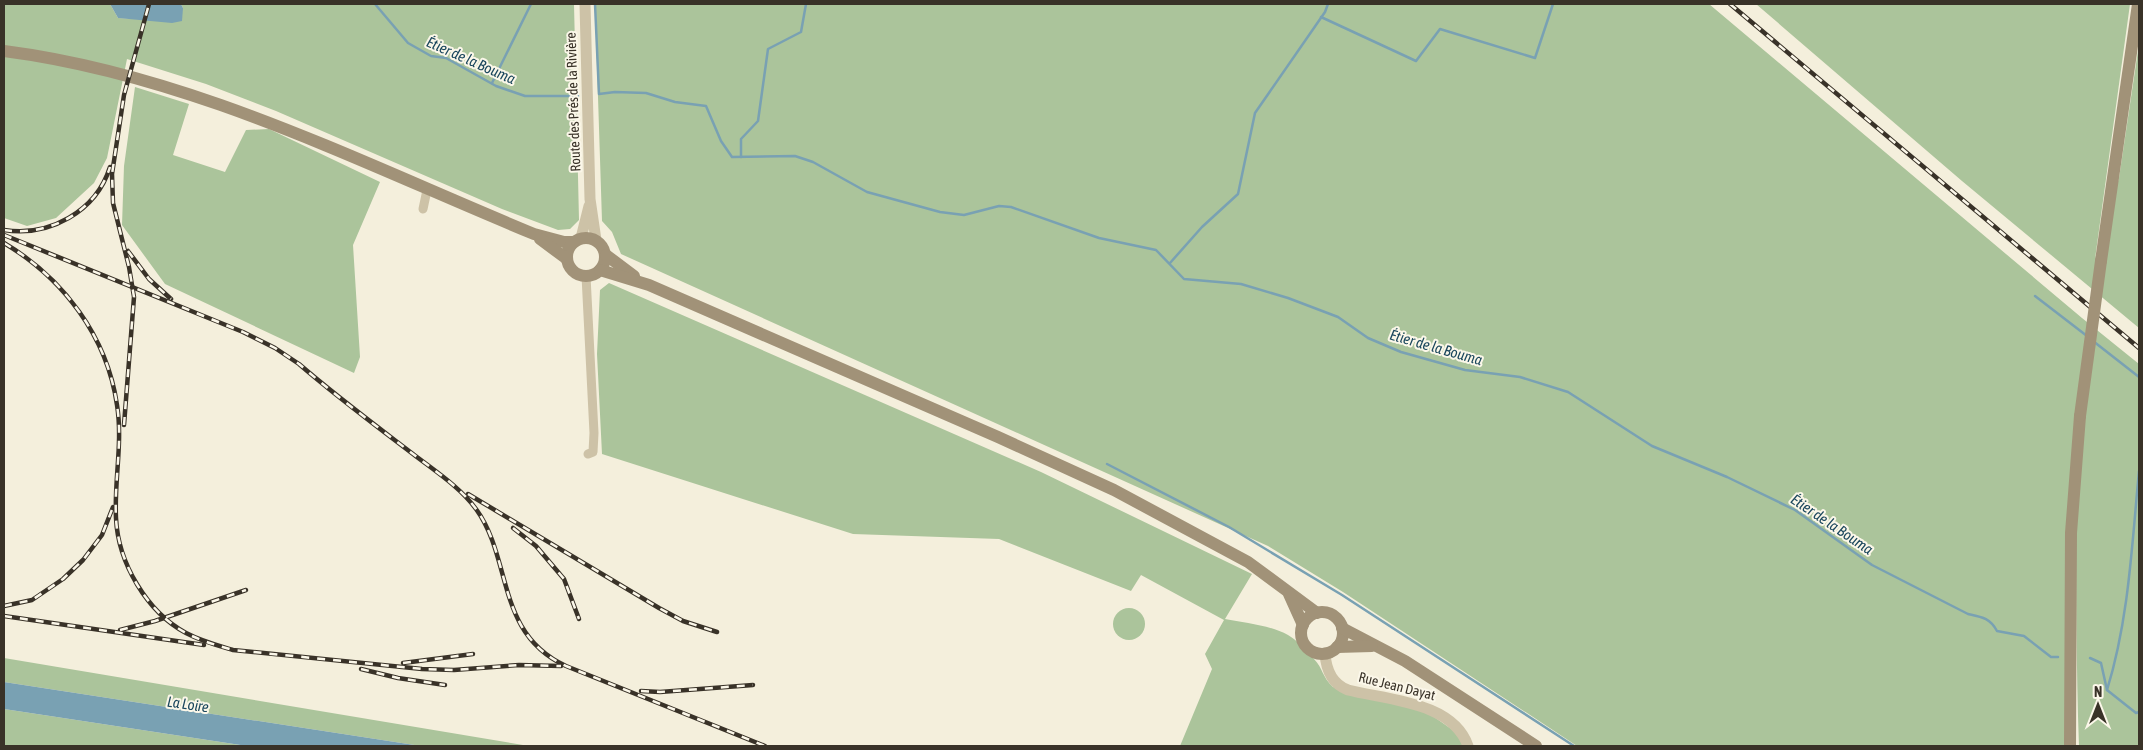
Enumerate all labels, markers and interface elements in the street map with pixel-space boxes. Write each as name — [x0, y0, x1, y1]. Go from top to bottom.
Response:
street label: Route des Prés de la Rivière — [563, 32, 583, 172]
water label: Étier de la Bouma — [424, 33, 518, 87]
water label: Étier de la Bouma — [1388, 326, 1484, 368]
water label: Étier de la Bouma — [1788, 490, 1876, 558]
street label: Rue Jean Dayat — [1357, 669, 1437, 703]
north arrow — [2073, 680, 2123, 730]
text: N — [2094, 684, 2102, 700]
water label: La Loire — [166, 693, 210, 715]

